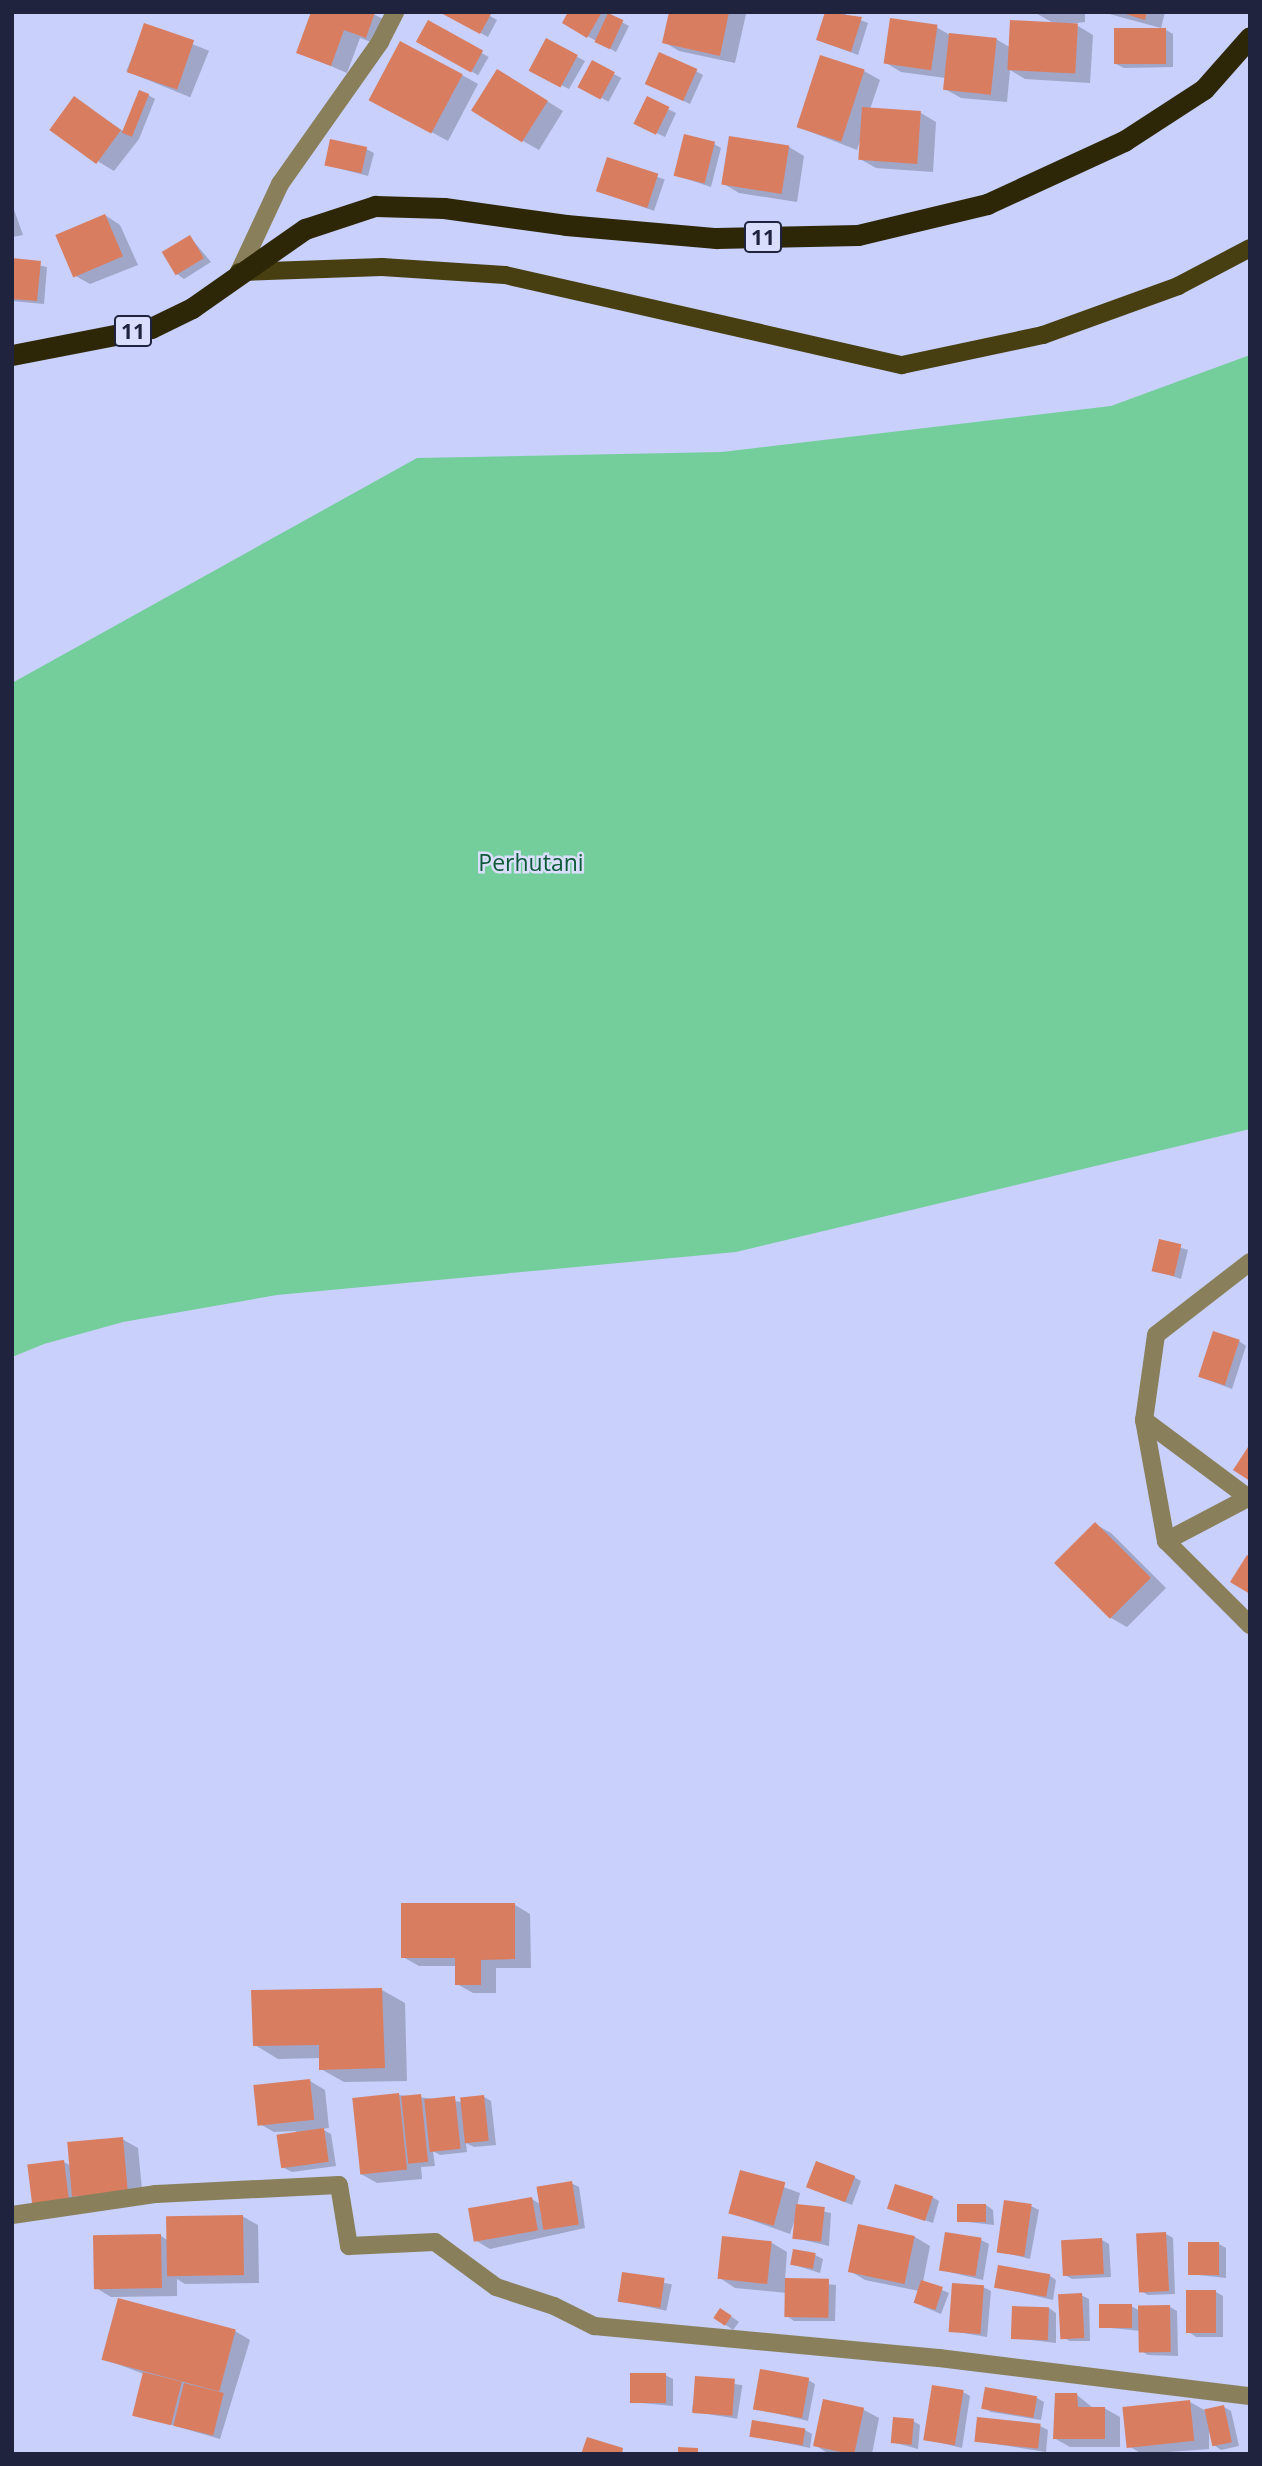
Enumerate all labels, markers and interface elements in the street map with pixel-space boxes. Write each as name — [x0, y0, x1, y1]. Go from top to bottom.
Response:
road number: 11 — [744, 219, 782, 254]
road number: 11 — [114, 314, 152, 348]
park label: Perhutani — [478, 848, 584, 876]

